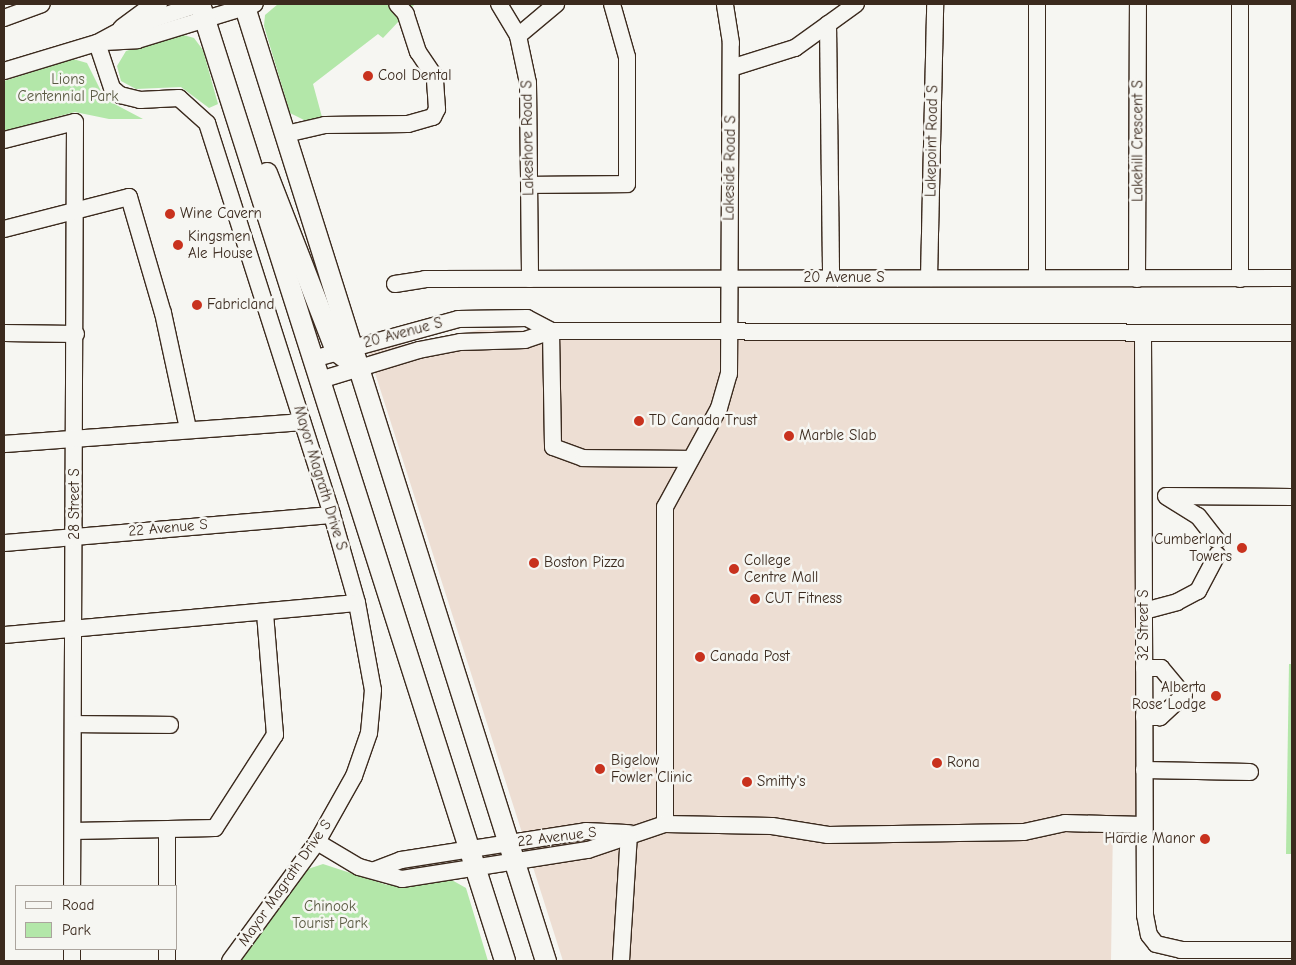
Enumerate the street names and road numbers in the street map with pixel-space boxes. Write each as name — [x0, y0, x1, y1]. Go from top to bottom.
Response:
street label: Lakeshore Road S — [518, 80, 538, 196]
street label: Lakehill Crescent S — [1129, 80, 1147, 202]
street label: Lakepoint Road S — [922, 85, 942, 197]
street label: Lakeside Road S — [720, 115, 740, 221]
street label: 20 Avenue S — [804, 269, 884, 287]
street label: 20 Avenue S — [362, 314, 444, 352]
street label: Mayor Magrath Drive S — [289, 404, 351, 552]
street label: 28 Street S — [66, 468, 84, 540]
street label: 22 Avenue S — [128, 516, 208, 540]
street label: 32 Street S — [1135, 589, 1153, 661]
street label: Mayor Magrath Drive S — [235, 816, 335, 950]
street label: 22 Avenue S — [516, 823, 598, 851]

